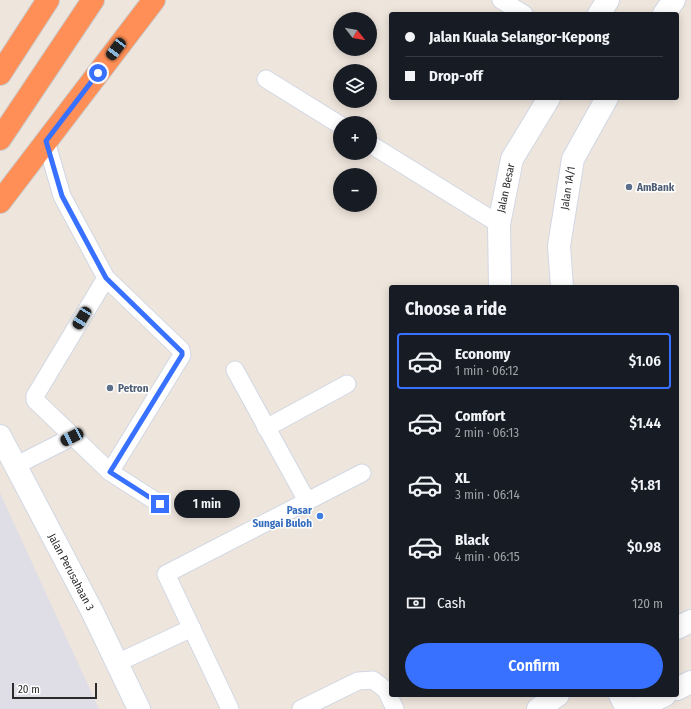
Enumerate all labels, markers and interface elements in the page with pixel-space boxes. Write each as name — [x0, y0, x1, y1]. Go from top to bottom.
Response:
north arrow — [333, 12, 377, 56]
map controls — [333, 12, 377, 212]
text: Jalan Kuala Selangor-Kepong — [429, 28, 609, 46]
car — [104, 36, 128, 62]
route start — [89, 64, 107, 82]
button: layers — [333, 64, 377, 108]
text: Drop-off — [429, 67, 483, 85]
button: + — [333, 116, 377, 160]
street label: Jalan Besar — [494, 162, 518, 214]
street label: Jalan 1A/1 — [558, 165, 578, 211]
button: − — [333, 168, 377, 212]
place label: AmBank — [636, 181, 675, 194]
marker: AmBank — [624, 182, 634, 192]
text: Choose a ride — [405, 298, 507, 320]
car — [71, 305, 93, 331]
icon: car — [407, 343, 443, 379]
text: Economy — [455, 345, 510, 363]
text: $1.06 — [629, 352, 661, 370]
text: 1 min · 06:12 — [455, 363, 518, 378]
place label: Petron — [118, 382, 149, 395]
marker: Petron — [105, 383, 115, 393]
icon: car — [407, 405, 443, 441]
text: Comfort — [455, 407, 506, 425]
text: $1.44 — [630, 414, 661, 432]
text: 2 min · 06:13 — [455, 425, 519, 440]
car — [59, 426, 85, 448]
icon: car — [407, 467, 443, 503]
text: XL — [455, 469, 470, 487]
text: $1.81 — [631, 476, 661, 494]
text: 3 min · 06:14 — [455, 487, 520, 502]
callout: 1 min — [174, 490, 240, 518]
route end — [151, 495, 169, 513]
text: 1 min — [193, 496, 221, 511]
place label: Pasar Sungai Buloh — [253, 504, 313, 530]
marker: Pasar Sungai Buloh — [315, 511, 325, 521]
icon: car — [407, 529, 443, 565]
street label: Jalan Perusahaan 3 — [45, 531, 97, 613]
text: Black — [455, 531, 489, 549]
text: $0.98 — [627, 538, 661, 556]
text: 4 min · 06:15 — [455, 549, 520, 564]
icon: cash — [405, 592, 427, 614]
text: Cash — [437, 594, 466, 612]
text: 120 m — [632, 596, 663, 611]
button: Confirm — [405, 643, 663, 689]
scale bar — [12, 681, 97, 700]
text: 20 m — [18, 683, 40, 696]

